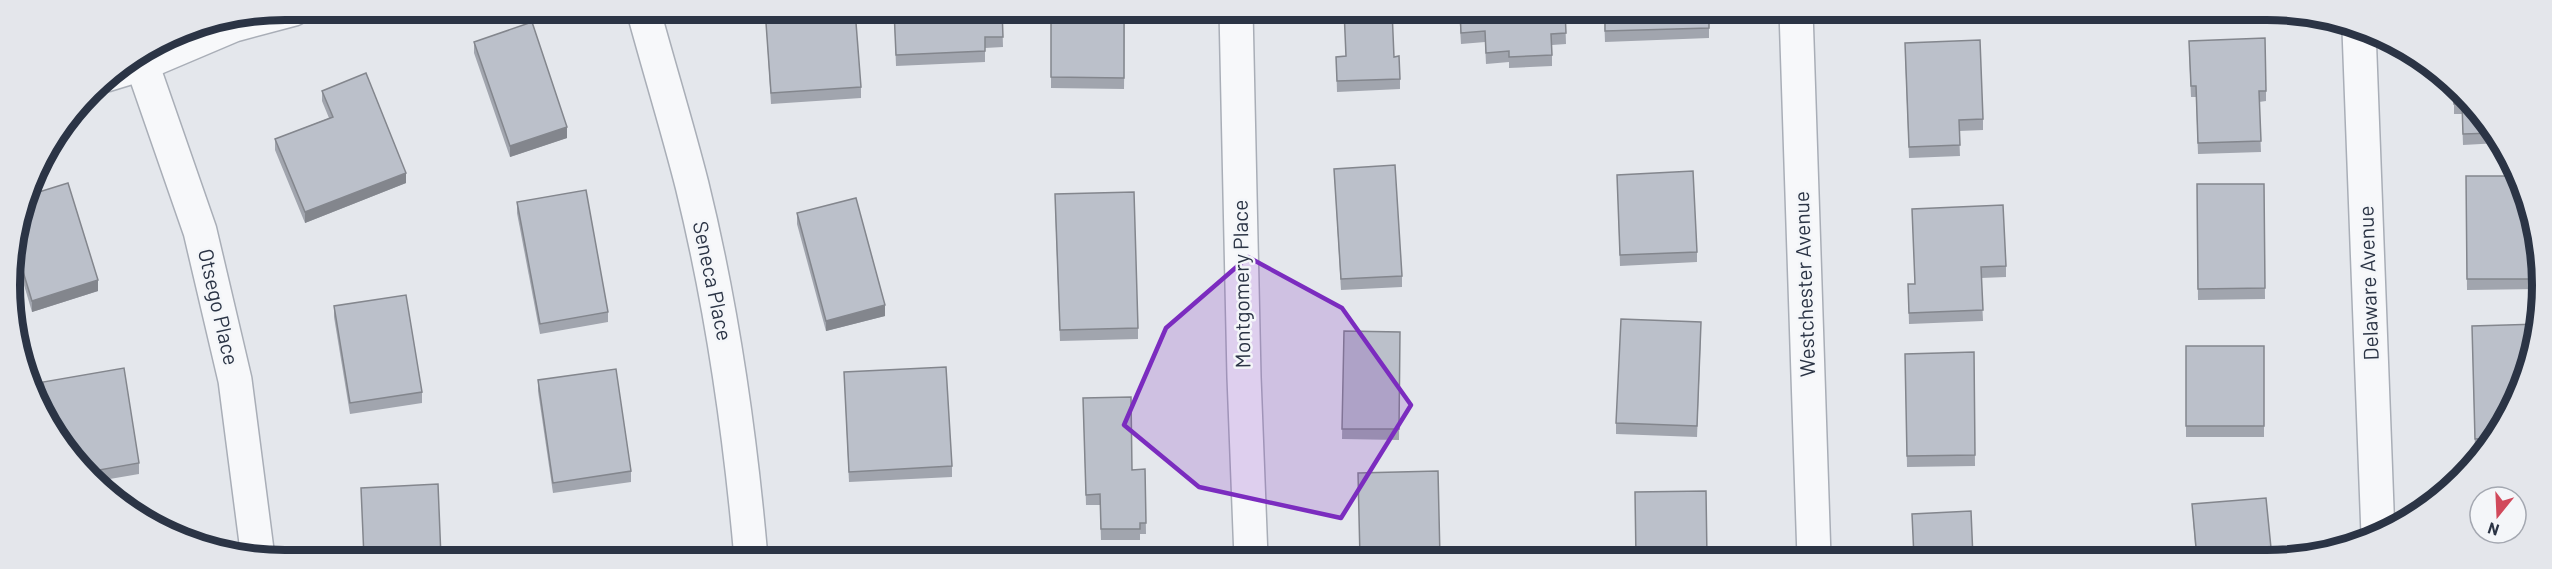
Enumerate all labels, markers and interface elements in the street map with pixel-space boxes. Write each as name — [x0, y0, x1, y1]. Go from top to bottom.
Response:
street label: Westchester Avenue — [1788, 191, 1819, 377]
street label: Montgomery Place — [1227, 200, 1254, 369]
street label: Delaware Avenue — [2352, 205, 2383, 361]
street label: Seneca Place — [689, 219, 738, 343]
street label: Otsego Place — [194, 246, 245, 367]
north arrow — [2468, 485, 2528, 545]
text: N — [2485, 519, 2501, 540]

